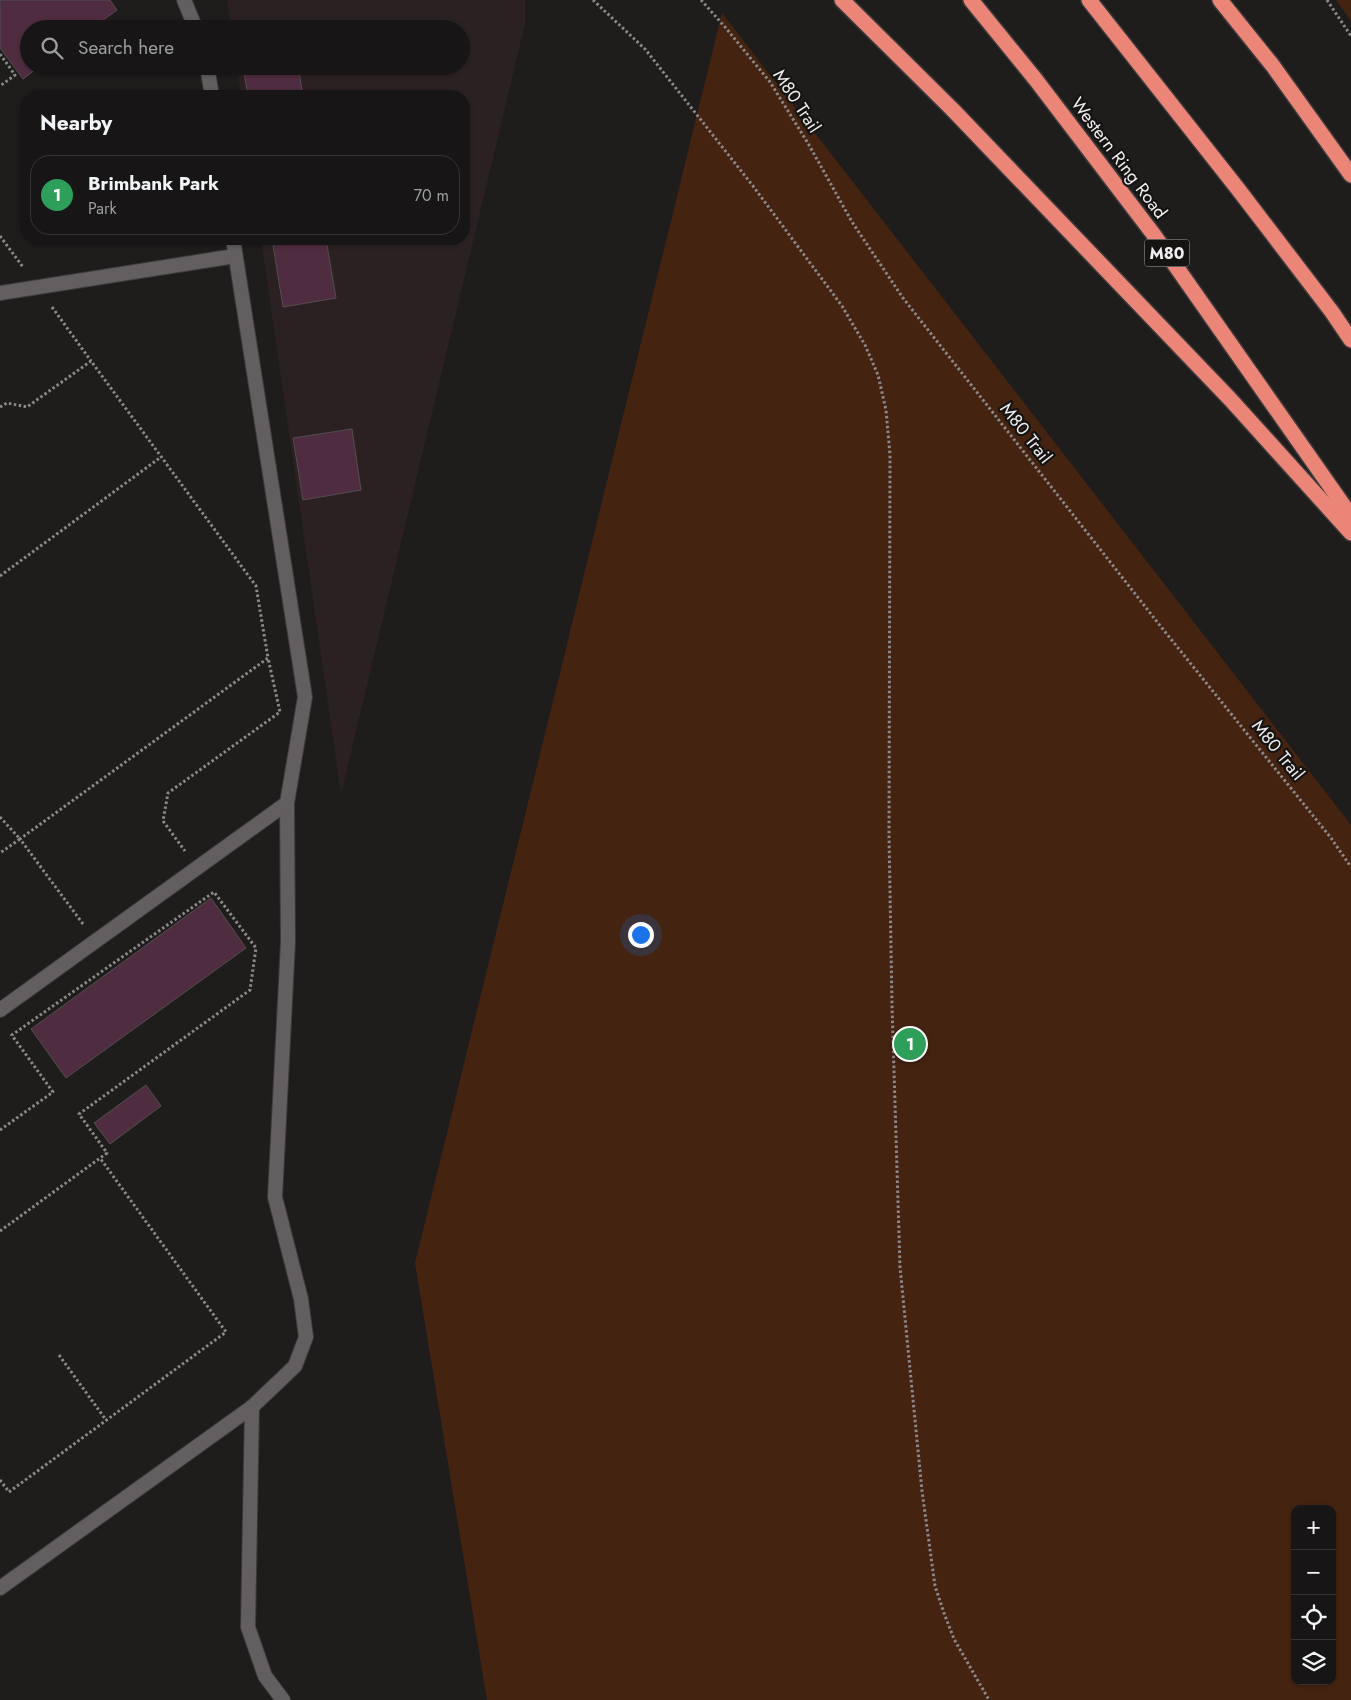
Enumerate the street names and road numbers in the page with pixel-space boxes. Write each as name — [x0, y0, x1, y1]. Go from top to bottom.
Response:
street label: M80 Trail — [767, 64, 827, 138]
street label: Western Ring Road — [1065, 92, 1173, 224]
road number: M80 — [1144, 240, 1190, 266]
street label: M80 Trail — [994, 397, 1058, 469]
street label: M80 Trail — [1245, 714, 1311, 786]

